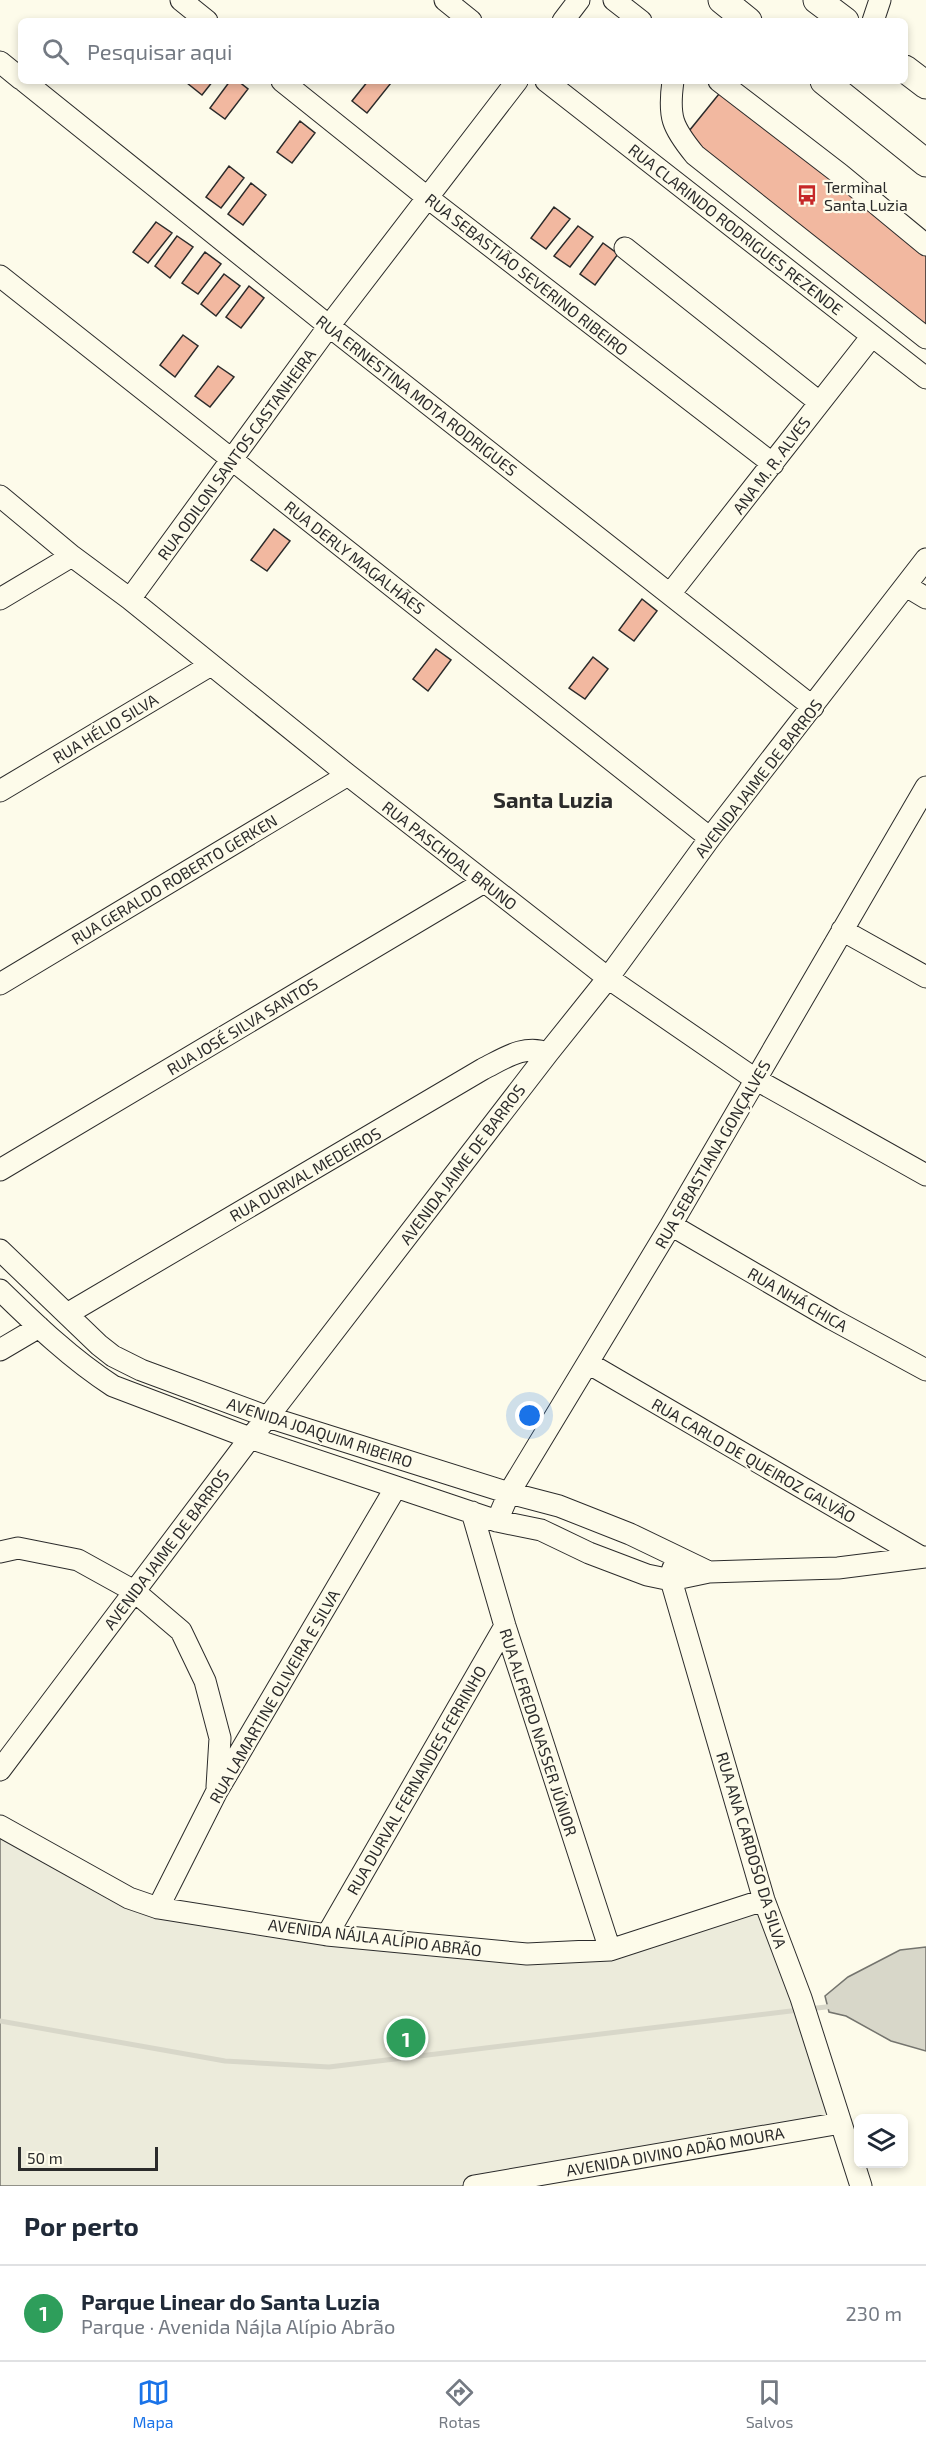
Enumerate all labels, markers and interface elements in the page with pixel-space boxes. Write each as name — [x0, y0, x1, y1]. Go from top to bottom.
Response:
search box — [18, 18, 908, 84]
icon: search — [39, 35, 72, 68]
text: Pesquisar aqui — [87, 38, 233, 64]
street label: RUA CLARINDO RODRIGUES REZENDE — [625, 140, 847, 319]
place label: Terminal Santa Luzia — [824, 177, 908, 214]
bus stop icon: Terminal Santa Luzia — [795, 183, 819, 207]
street label: RUA SEBASTIÃO SEVERINO RIBEIRO — [422, 189, 632, 359]
street label: RUA ERNESTINA MOTA RODRIGUES — [313, 311, 521, 479]
street label: RUA ODILON SANTOS CASTANHEIRA — [153, 345, 319, 563]
street label: ANA M. R. ALVES — [728, 413, 814, 517]
street label: RUA DERLY MAGALHÃES — [281, 496, 429, 618]
street label: RUA HÉLIO SILVA — [49, 689, 161, 767]
street label: AVENIDA JAIME DE BARROS — [690, 695, 826, 861]
district label: Santa Luzia — [493, 786, 613, 812]
street label: RUA PASCHOAL BRUNO — [379, 797, 521, 913]
street label: RUA GERALDO ROBERTO GERKEN — [68, 810, 280, 948]
street label: RUA JOSÉ SILVA SANTOS — [163, 973, 321, 1079]
street label: RUA SEBASTIANA GONÇALVES — [650, 1057, 775, 1252]
street label: AVENIDA JAIME DE BARROS — [396, 1080, 528, 1248]
street label: RUA DURVAL MEDEIROS — [226, 1123, 384, 1225]
street label: RUA NHÁ CHICA — [745, 1263, 851, 1335]
street label: AVENIDA JOAQUIM RIBEIRO — [225, 1393, 415, 1472]
street label: RUA CARLO DE QUEIROZ GALVÃO — [648, 1394, 859, 1527]
your location — [515, 1401, 544, 1430]
street label: AVENIDA JAIME DE BARROS — [100, 1465, 232, 1633]
street label: RUA LAMARTINE OLIVEIRA E SILVA — [205, 1586, 343, 1806]
street label: RUA ALFREDO NASSER JÚNIOR — [496, 1626, 582, 1838]
street label: RUA DURVAL FERNANDES FERRINHO — [342, 1662, 490, 1898]
street label: RUA ANA CARDOSO DA SILVA — [713, 1750, 791, 1950]
street label: AVENIDA NÁJLA ALÍPIO ABRÃO — [267, 1914, 483, 1960]
pin: 1 — [386, 2016, 426, 2060]
map controls — [854, 2114, 908, 2168]
button: layers — [854, 2114, 908, 2168]
street label: AVENIDA DIVINO ADÃO MOURA — [564, 2122, 786, 2180]
scale bar — [18, 2144, 158, 2172]
text: 50 m — [27, 2148, 63, 2167]
text: Por perto — [24, 2210, 139, 2241]
text: Parque Linear do Santa Luzia — [81, 2288, 380, 2314]
text: 1 — [39, 2301, 48, 2325]
text: 230 m — [846, 2301, 902, 2325]
text: Parque · Avenida Nájla Alípio Abrão — [81, 2314, 395, 2338]
tab: Mapa — [133, 2376, 173, 2431]
tab: Rotas — [439, 2376, 480, 2431]
tab: Salvos — [746, 2376, 793, 2431]

